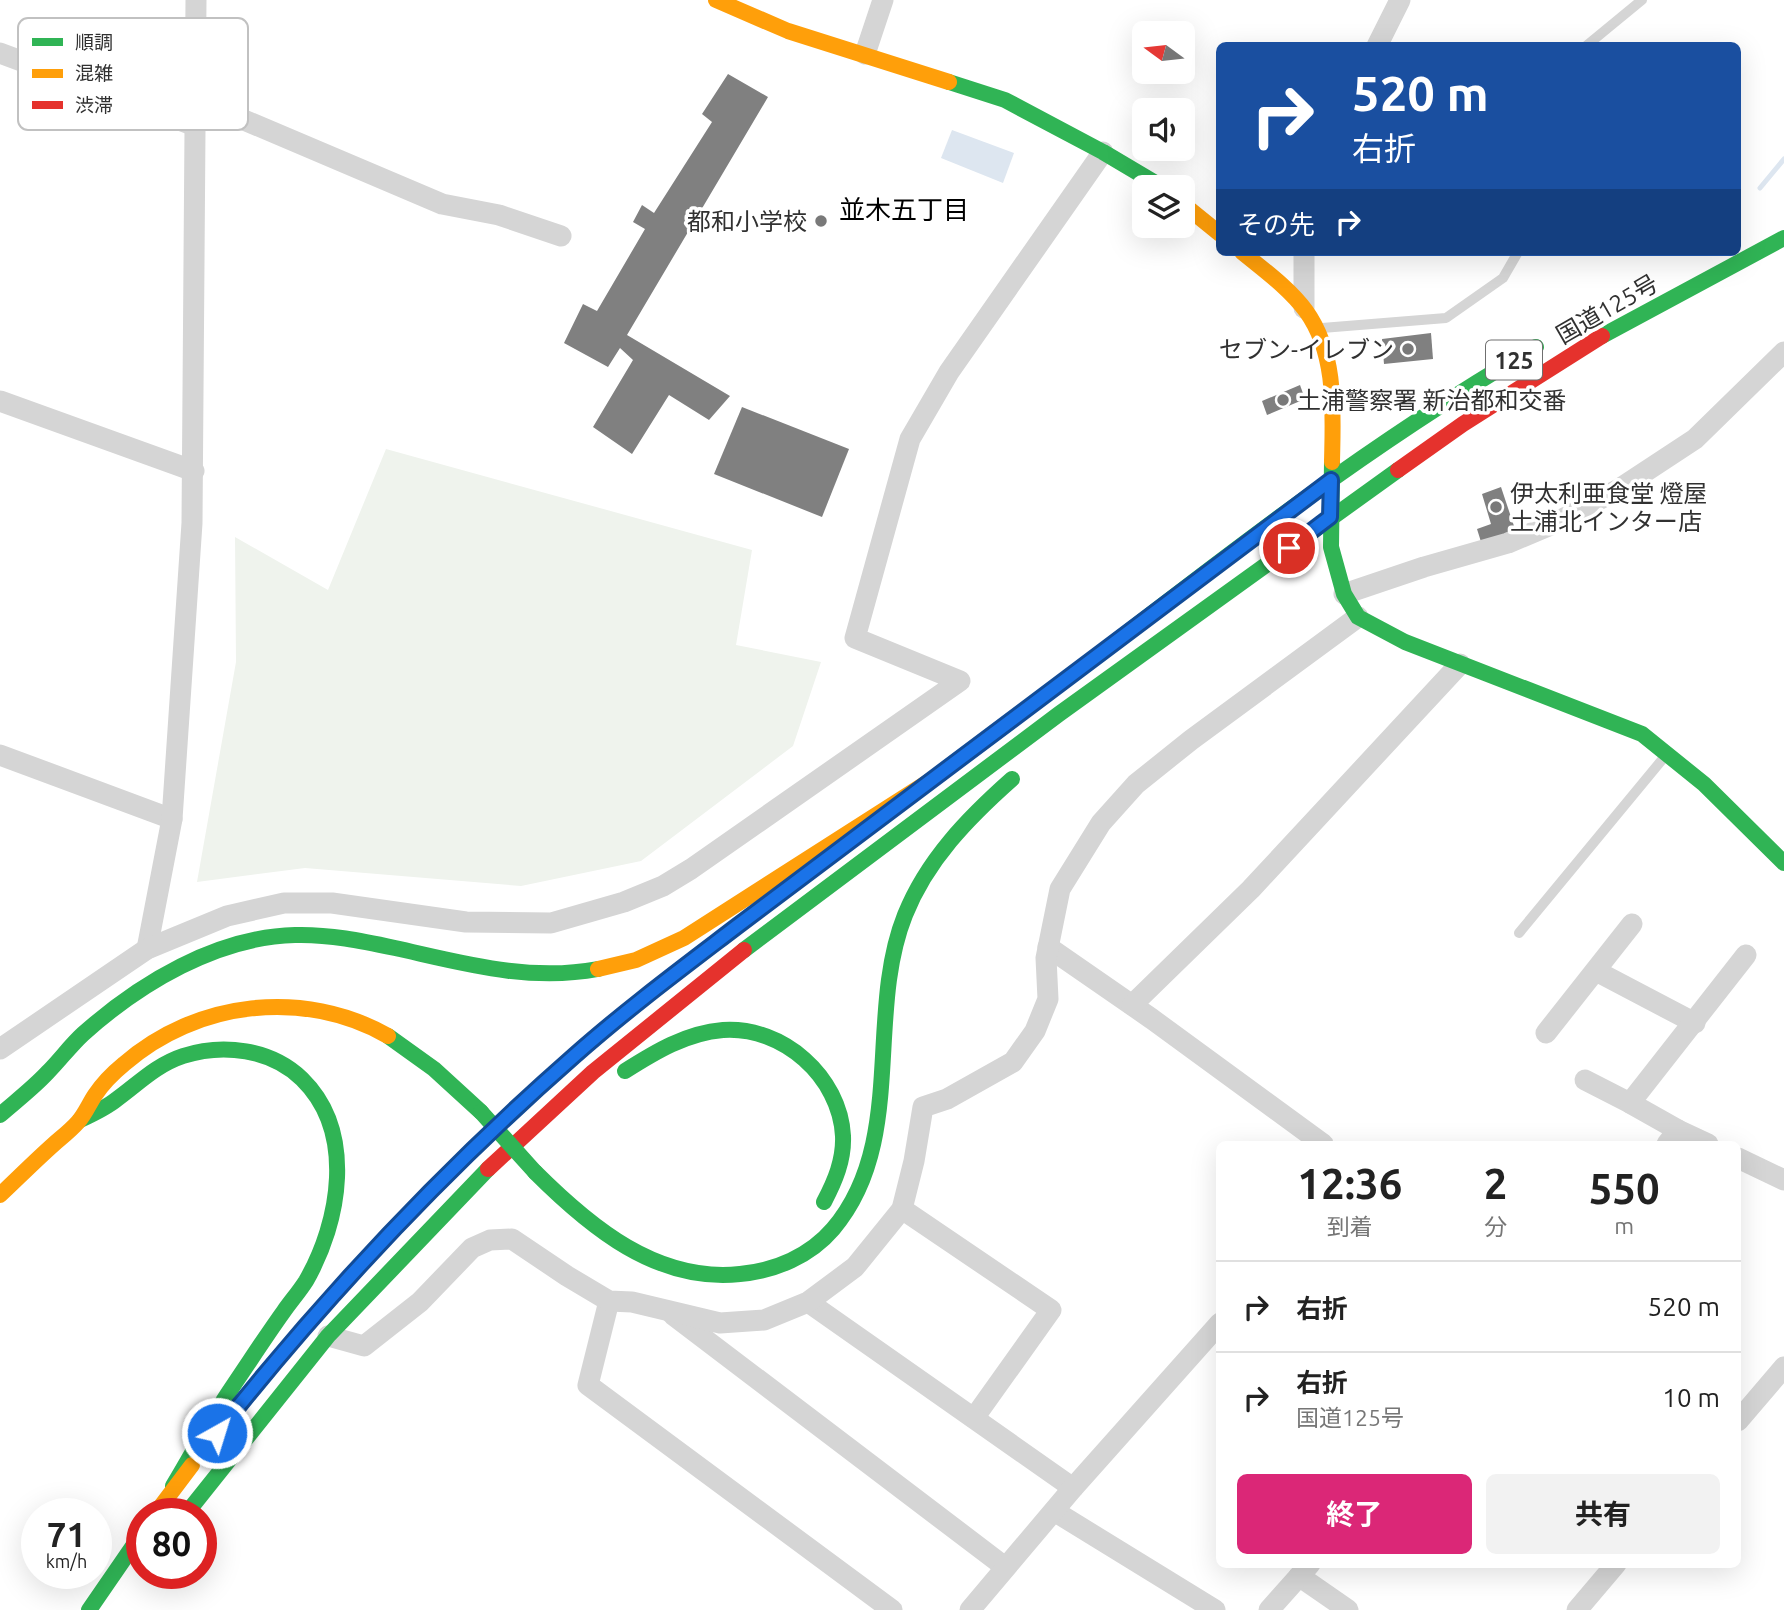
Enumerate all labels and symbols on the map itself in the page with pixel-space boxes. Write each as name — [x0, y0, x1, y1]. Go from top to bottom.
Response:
legend — [18, 18, 248, 130]
north arrow — [1132, 21, 1195, 84]
text: 順調 — [75, 31, 113, 53]
text: 混雑 — [75, 62, 113, 84]
text: 渋滞 — [75, 94, 113, 116]
district label: 並木五丁目 — [839, 195, 969, 224]
place label: 都和小学校 — [687, 208, 807, 235]
marker: 都和小学校 — [813, 213, 829, 229]
street label: 国道125号 — [1551, 269, 1663, 349]
place label: セブン-イレブン — [1219, 336, 1394, 363]
road number: 125 — [1486, 340, 1542, 380]
marker: セブン-イレブン — [1400, 341, 1416, 357]
place label: 土浦警察署 新治都和交番 — [1297, 387, 1567, 414]
marker: 土浦警察署 新治都和交番 — [1275, 392, 1291, 408]
place label: 伊太利亜食堂 燈屋 土浦北インター店 — [1510, 480, 1708, 535]
marker: 伊太利亜食堂 燈屋 土浦北インター店 — [1488, 499, 1504, 515]
pin — [1259, 518, 1319, 578]
position arrow — [180, 1396, 254, 1470]
speed limit sign: 80 — [126, 1498, 217, 1589]

